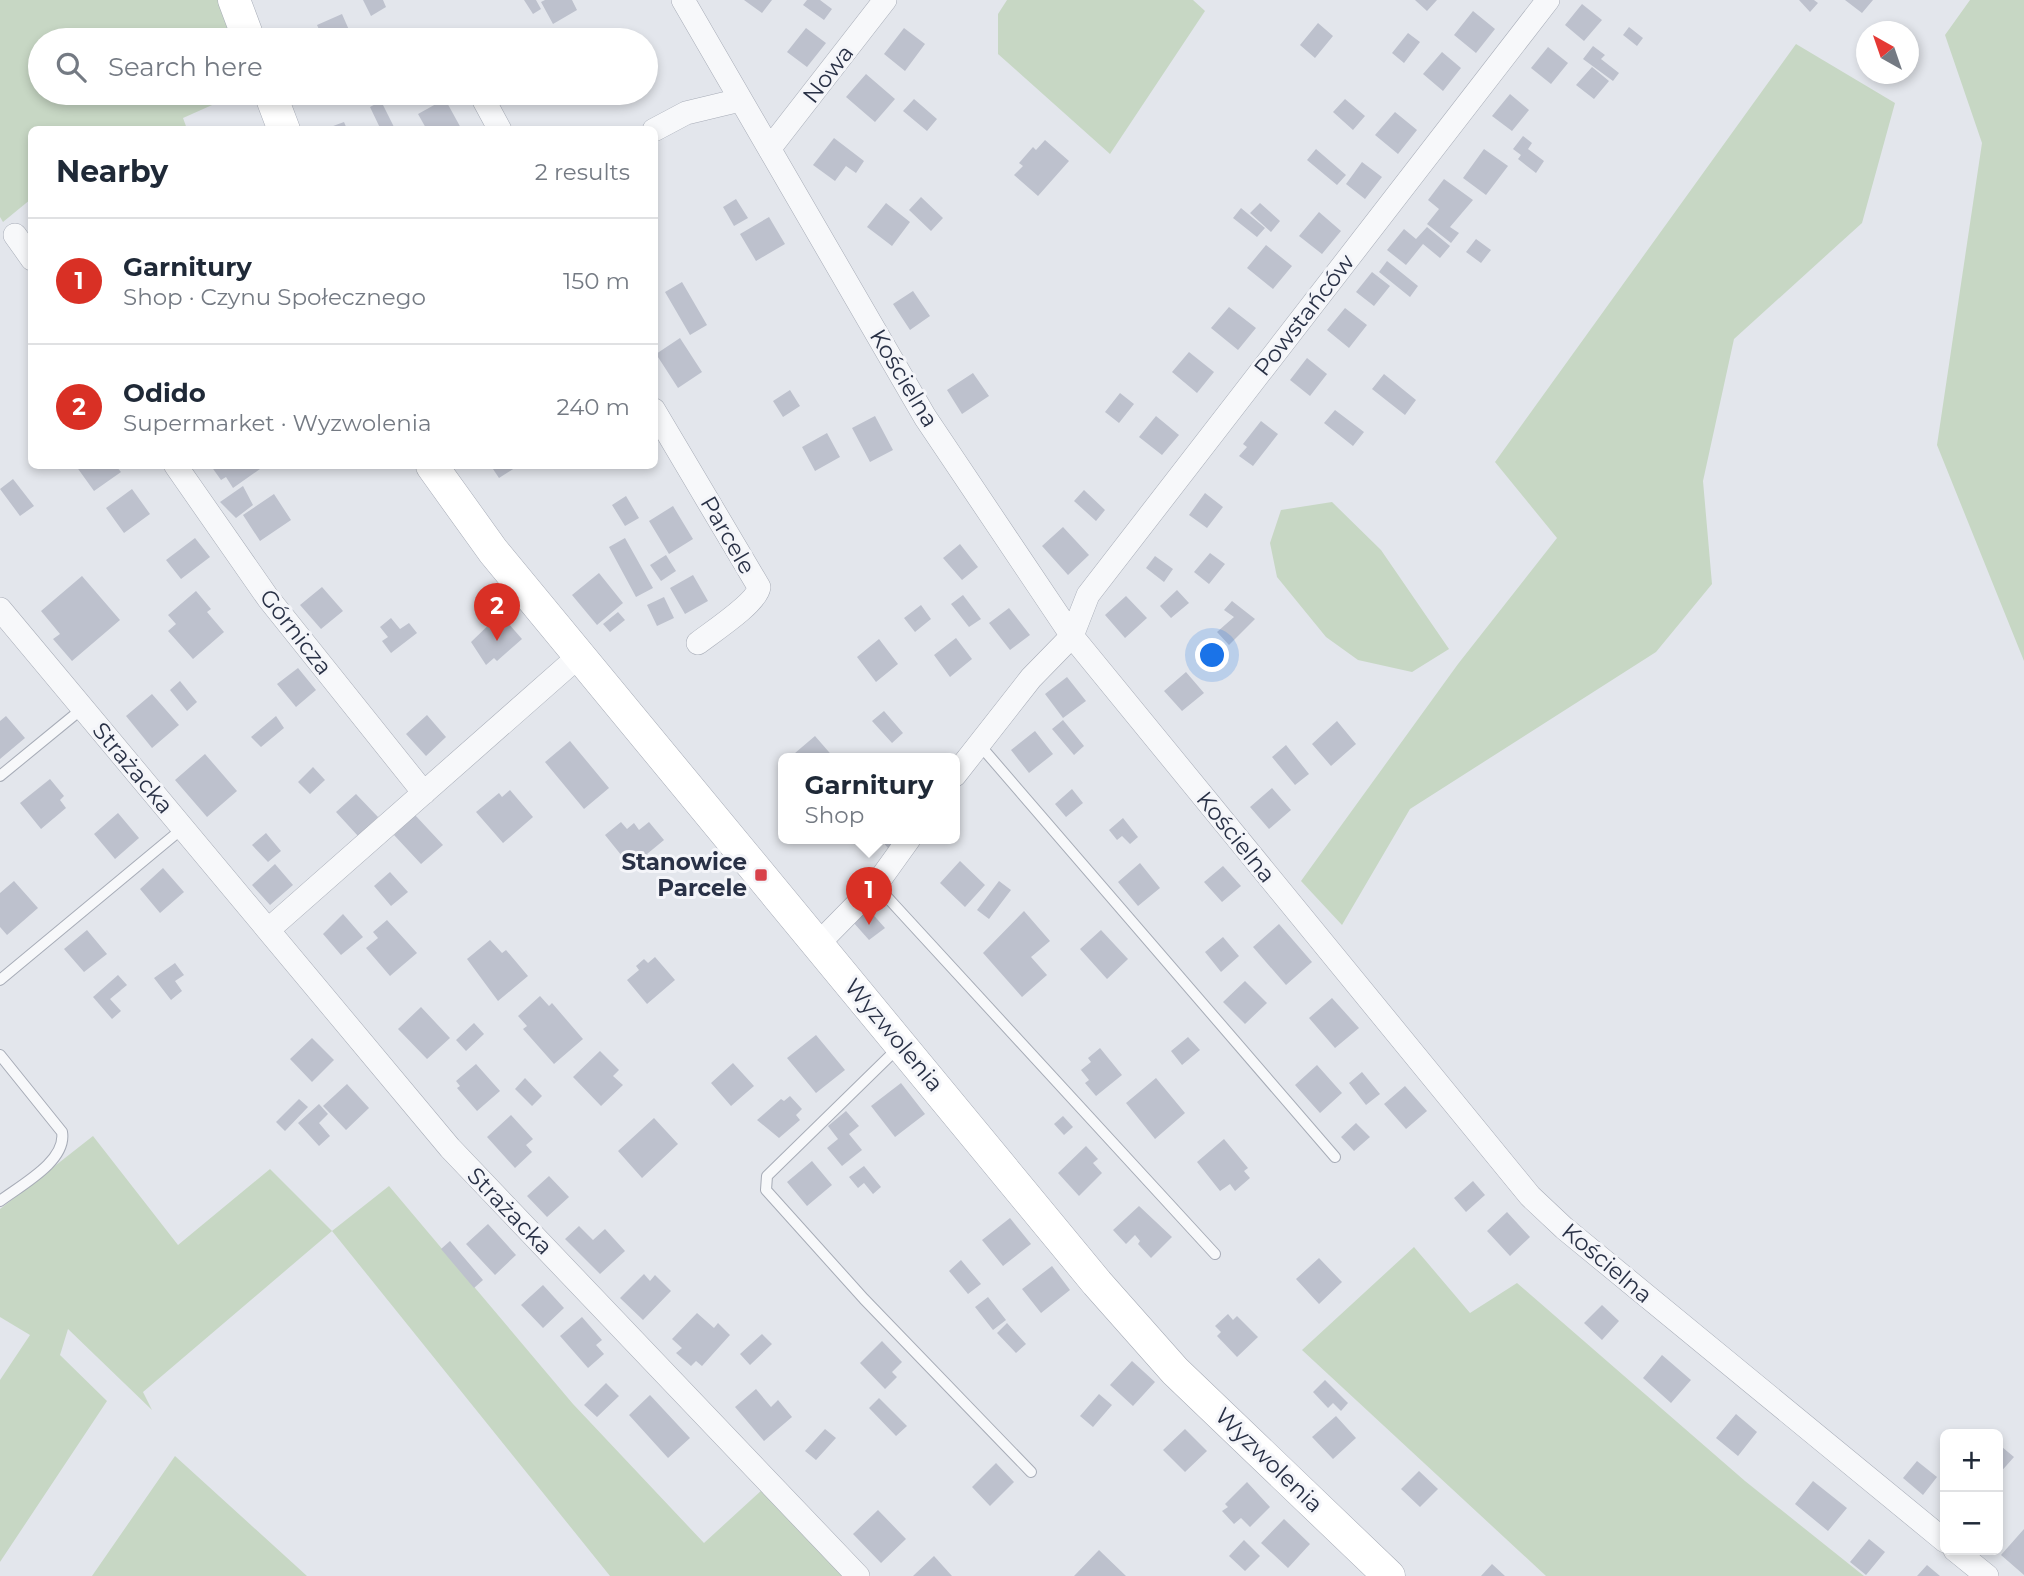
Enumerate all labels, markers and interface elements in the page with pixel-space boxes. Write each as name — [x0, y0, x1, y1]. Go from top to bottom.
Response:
north arrow — [1856, 21, 1919, 84]
search box — [28, 28, 658, 105]
street label: Nowa — [797, 39, 859, 109]
icon: search — [52, 48, 90, 86]
text: Search here — [108, 51, 263, 83]
text: Nearby — [56, 153, 168, 190]
text: 2 results — [535, 158, 630, 186]
street label: Powstańców — [1248, 248, 1361, 381]
text: Garnitury — [123, 251, 252, 283]
text: 1 — [74, 267, 84, 295]
text: 150 m — [563, 267, 630, 295]
text: Shop · Czynu Społecznego — [123, 283, 426, 311]
street label: Kościelna — [864, 324, 944, 432]
text: Odido — [123, 377, 206, 409]
text: 2 — [72, 393, 86, 421]
text: 240 m — [557, 393, 630, 421]
text: Supermarket · Wyzwolenia — [123, 409, 432, 437]
street label: Parcele — [695, 491, 761, 579]
pin: 2 — [474, 583, 520, 641]
street label: Górnicza — [254, 584, 338, 680]
your location — [1195, 638, 1229, 672]
street label: Strażacka — [87, 717, 179, 819]
popup — [778, 753, 960, 844]
text: Garnitury — [805, 769, 933, 801]
street label: Kościelna — [1191, 786, 1281, 888]
text: Shop — [805, 801, 864, 829]
place label: Stanowice Parcele — [621, 848, 747, 902]
marker: Stanowice Parcele — [753, 867, 769, 883]
pin: 1 — [846, 867, 892, 925]
street label: Wyzwolenia — [839, 973, 949, 1097]
street label: Strażacka — [462, 1162, 558, 1260]
street label: Kościelna — [1556, 1217, 1658, 1309]
street label: Wyzwolenia — [1209, 1402, 1329, 1518]
map controls — [1940, 1429, 2003, 1555]
button: + — [1940, 1429, 2003, 1492]
button: − — [1940, 1492, 2003, 1555]

